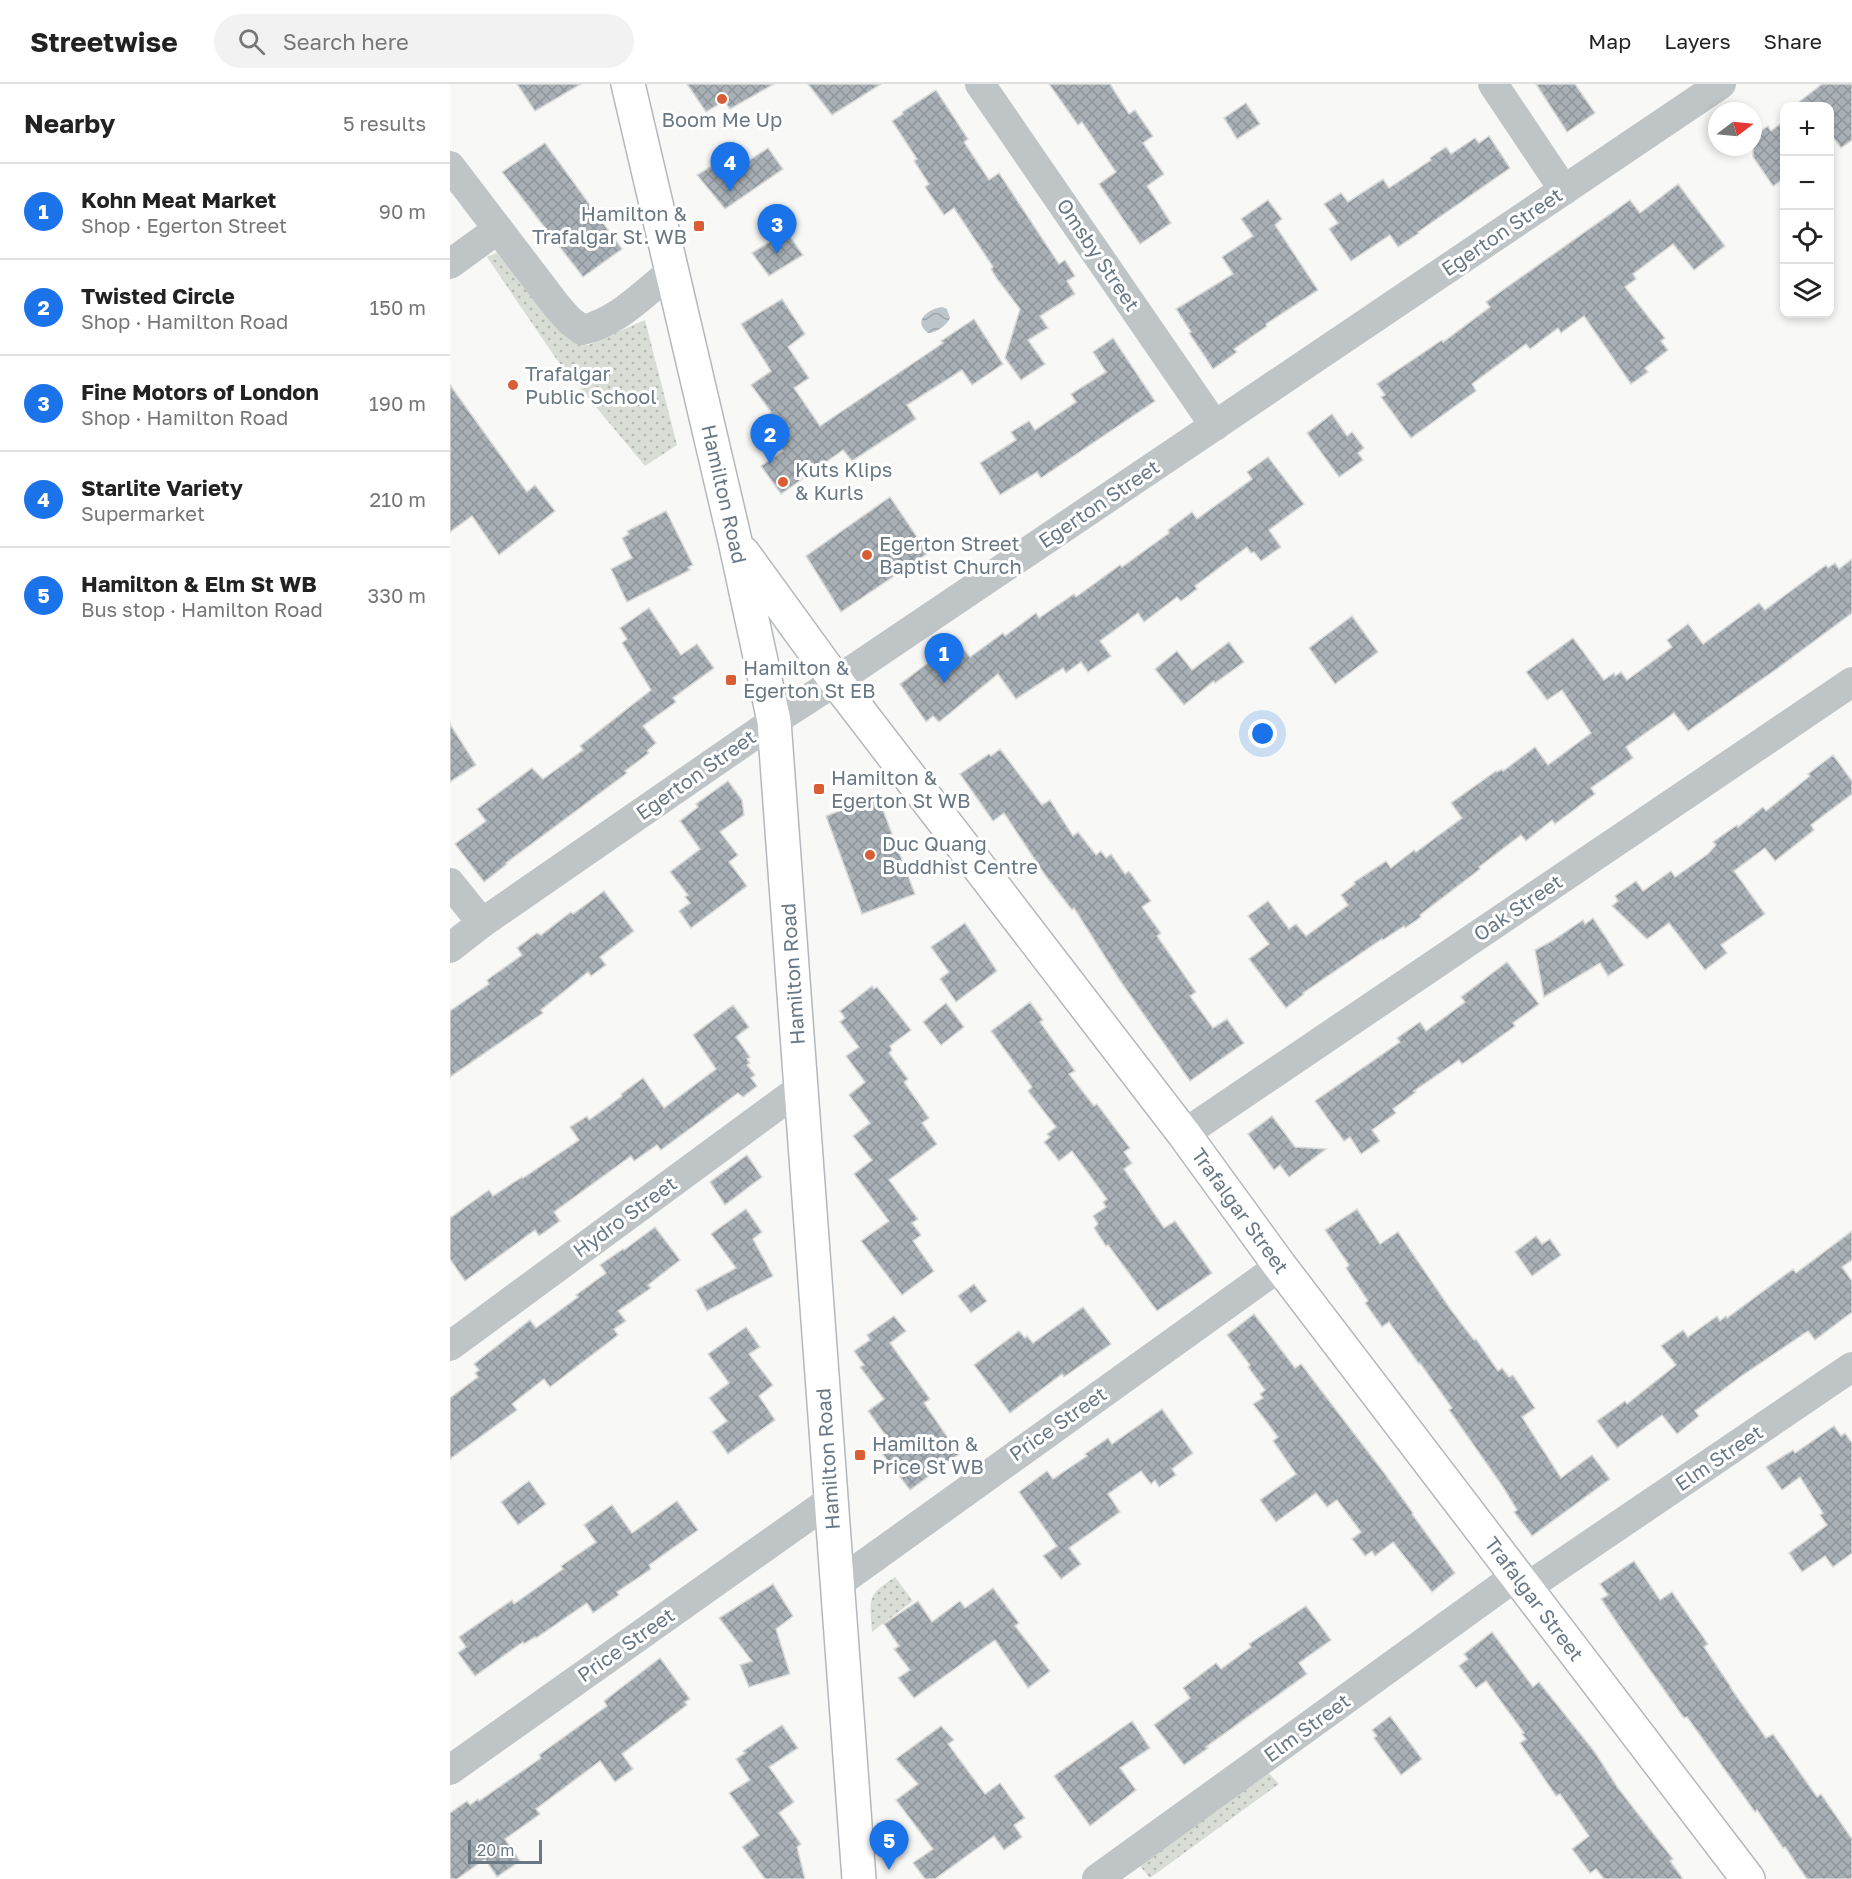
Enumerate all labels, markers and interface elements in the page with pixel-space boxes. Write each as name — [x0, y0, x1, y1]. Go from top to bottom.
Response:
search box — [214, 14, 634, 68]
text: Streetwise — [30, 25, 178, 58]
icon: search — [235, 25, 268, 58]
text: Search here — [283, 28, 409, 55]
text: Map — [1588, 28, 1631, 54]
text: Layers — [1664, 28, 1731, 54]
text: Share — [1764, 28, 1822, 54]
marker: Boom Me Up — [715, 92, 729, 106]
north arrow — [1708, 102, 1762, 156]
map controls — [1780, 102, 1834, 318]
button: + — [1780, 102, 1834, 156]
place label: Boom Me Up — [662, 107, 782, 131]
text: Nearby — [24, 108, 115, 139]
text: 5 results — [343, 111, 426, 135]
pin: 4 — [710, 142, 750, 192]
button: − — [1780, 156, 1834, 210]
street label: Egerton Street — [1436, 182, 1566, 280]
text: Kohn Meat Market — [81, 186, 276, 213]
street label: Omsby Street — [1052, 194, 1145, 315]
text: 1 — [38, 199, 49, 223]
text: 90 m — [379, 199, 426, 223]
place label: Hamilton & Trafalgar St. WB — [532, 201, 688, 248]
pin: 3 — [758, 204, 796, 254]
button: locate — [1780, 210, 1834, 264]
text: Shop · Egerton Street — [81, 213, 287, 237]
marker: Hamilton & Trafalgar St. WB — [692, 219, 706, 233]
button: layers — [1780, 264, 1834, 318]
text: Twisted Circle — [81, 282, 235, 309]
text: 2 — [37, 295, 50, 319]
text: 150 m — [370, 295, 426, 319]
text: Shop · Hamilton Road — [81, 309, 288, 333]
place label: Trafalgar Public School — [525, 361, 657, 408]
text: Fine Motors of London — [81, 378, 319, 405]
marker: Trafalgar Public School — [506, 378, 520, 392]
text: 3 — [37, 391, 50, 415]
text: 190 m — [369, 391, 426, 415]
text: Shop · Hamilton Road — [81, 405, 288, 429]
pin: 2 — [750, 414, 790, 464]
street label: Hamilton Road — [697, 422, 753, 566]
street label: Egerton Street — [1033, 454, 1163, 552]
place label: Kuts Klips & Kurls — [795, 457, 892, 504]
text: Starlite Variety — [81, 474, 243, 501]
marker: Kuts Klips & Kurls — [776, 475, 790, 489]
text: 4 — [37, 487, 50, 511]
text: 210 m — [370, 487, 426, 511]
text: Supermarket — [81, 501, 205, 525]
place label: Egerton Street Baptist Church — [879, 531, 1022, 578]
marker: Egerton Street Baptist Church — [860, 548, 874, 562]
text: Hamilton & Elm St WB — [81, 570, 317, 597]
text: 5 — [37, 583, 50, 607]
text: 330 m — [368, 583, 426, 607]
text: Bus stop · Hamilton Road — [81, 597, 323, 621]
pin: 1 — [924, 634, 964, 683]
place label: Hamilton & Egerton St EB — [743, 655, 875, 702]
marker: Hamilton & Egerton St EB — [724, 673, 738, 687]
your location — [1248, 719, 1277, 748]
street label: Egerton Street — [631, 724, 760, 824]
place label: Hamilton & Egerton St WB — [831, 765, 970, 812]
marker: Hamilton & Egerton St WB — [812, 782, 826, 796]
place label: Duc Quang Buddhist Centre — [882, 831, 1038, 878]
marker: Duc Quang Buddhist Centre — [863, 848, 877, 862]
street label: Oak Street — [1469, 869, 1566, 946]
street label: Hamilton Road — [775, 902, 809, 1046]
street label: Trafalgar Street — [1187, 1143, 1294, 1278]
street label: Hydro Street — [568, 1171, 681, 1262]
street label: Price Street — [1004, 1381, 1111, 1465]
street label: Hamilton Road — [810, 1387, 844, 1531]
street label: Elm Street — [1670, 1419, 1767, 1495]
place label: Hamilton & Price St WB — [872, 1431, 984, 1478]
marker: Hamilton & Price St WB — [853, 1448, 867, 1462]
street label: Trafalgar Street — [1480, 1531, 1589, 1665]
street label: Price Street — [572, 1602, 679, 1686]
street label: Elm Street — [1259, 1688, 1354, 1766]
pin: 5 — [870, 1820, 908, 1870]
scale bar — [468, 1837, 542, 1864]
text: 20 m — [477, 1840, 514, 1860]

